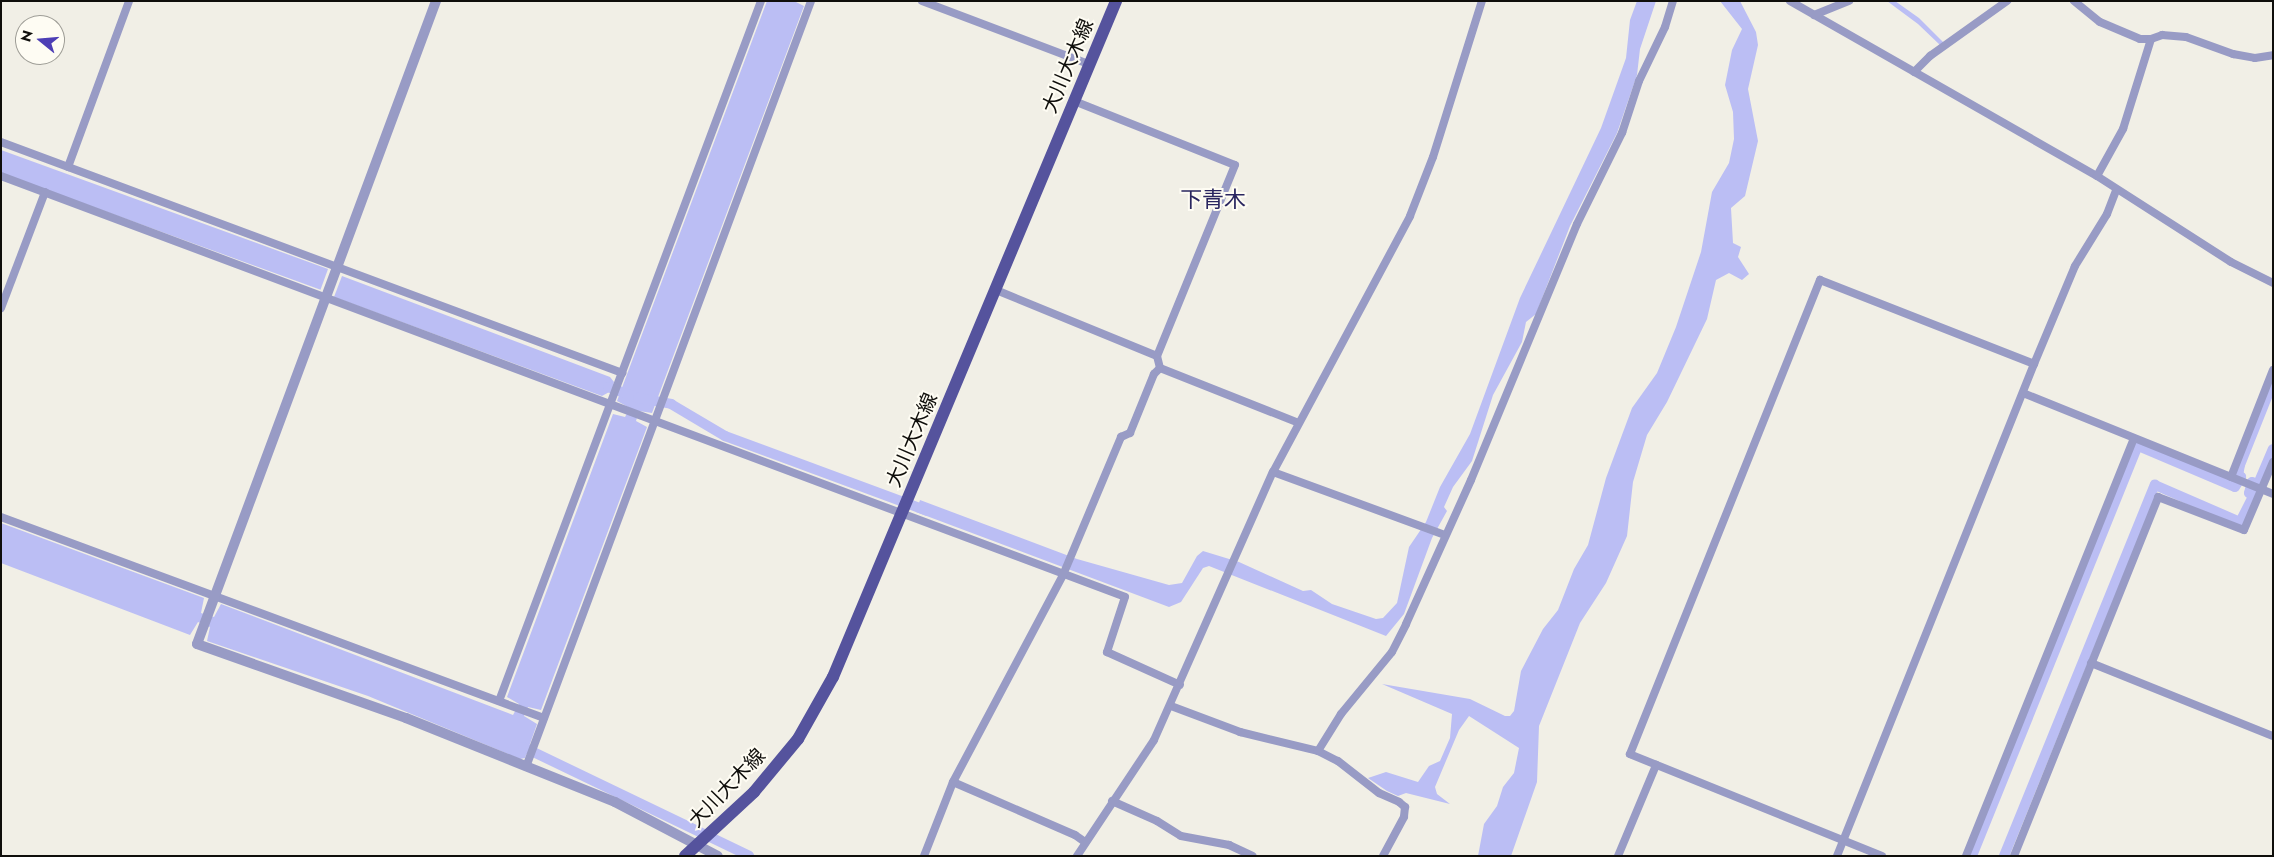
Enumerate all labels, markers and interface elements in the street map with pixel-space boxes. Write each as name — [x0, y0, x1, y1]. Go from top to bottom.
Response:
north arrow — [15, 15, 65, 65]
street label: 大川大木線 — [1037, 15, 1099, 117]
text: N — [15, 28, 38, 44]
district label: 下青木 — [1180, 187, 1246, 213]
street label: 大川大木線 — [881, 389, 943, 491]
street label: 大川大木線 — [684, 744, 770, 832]

